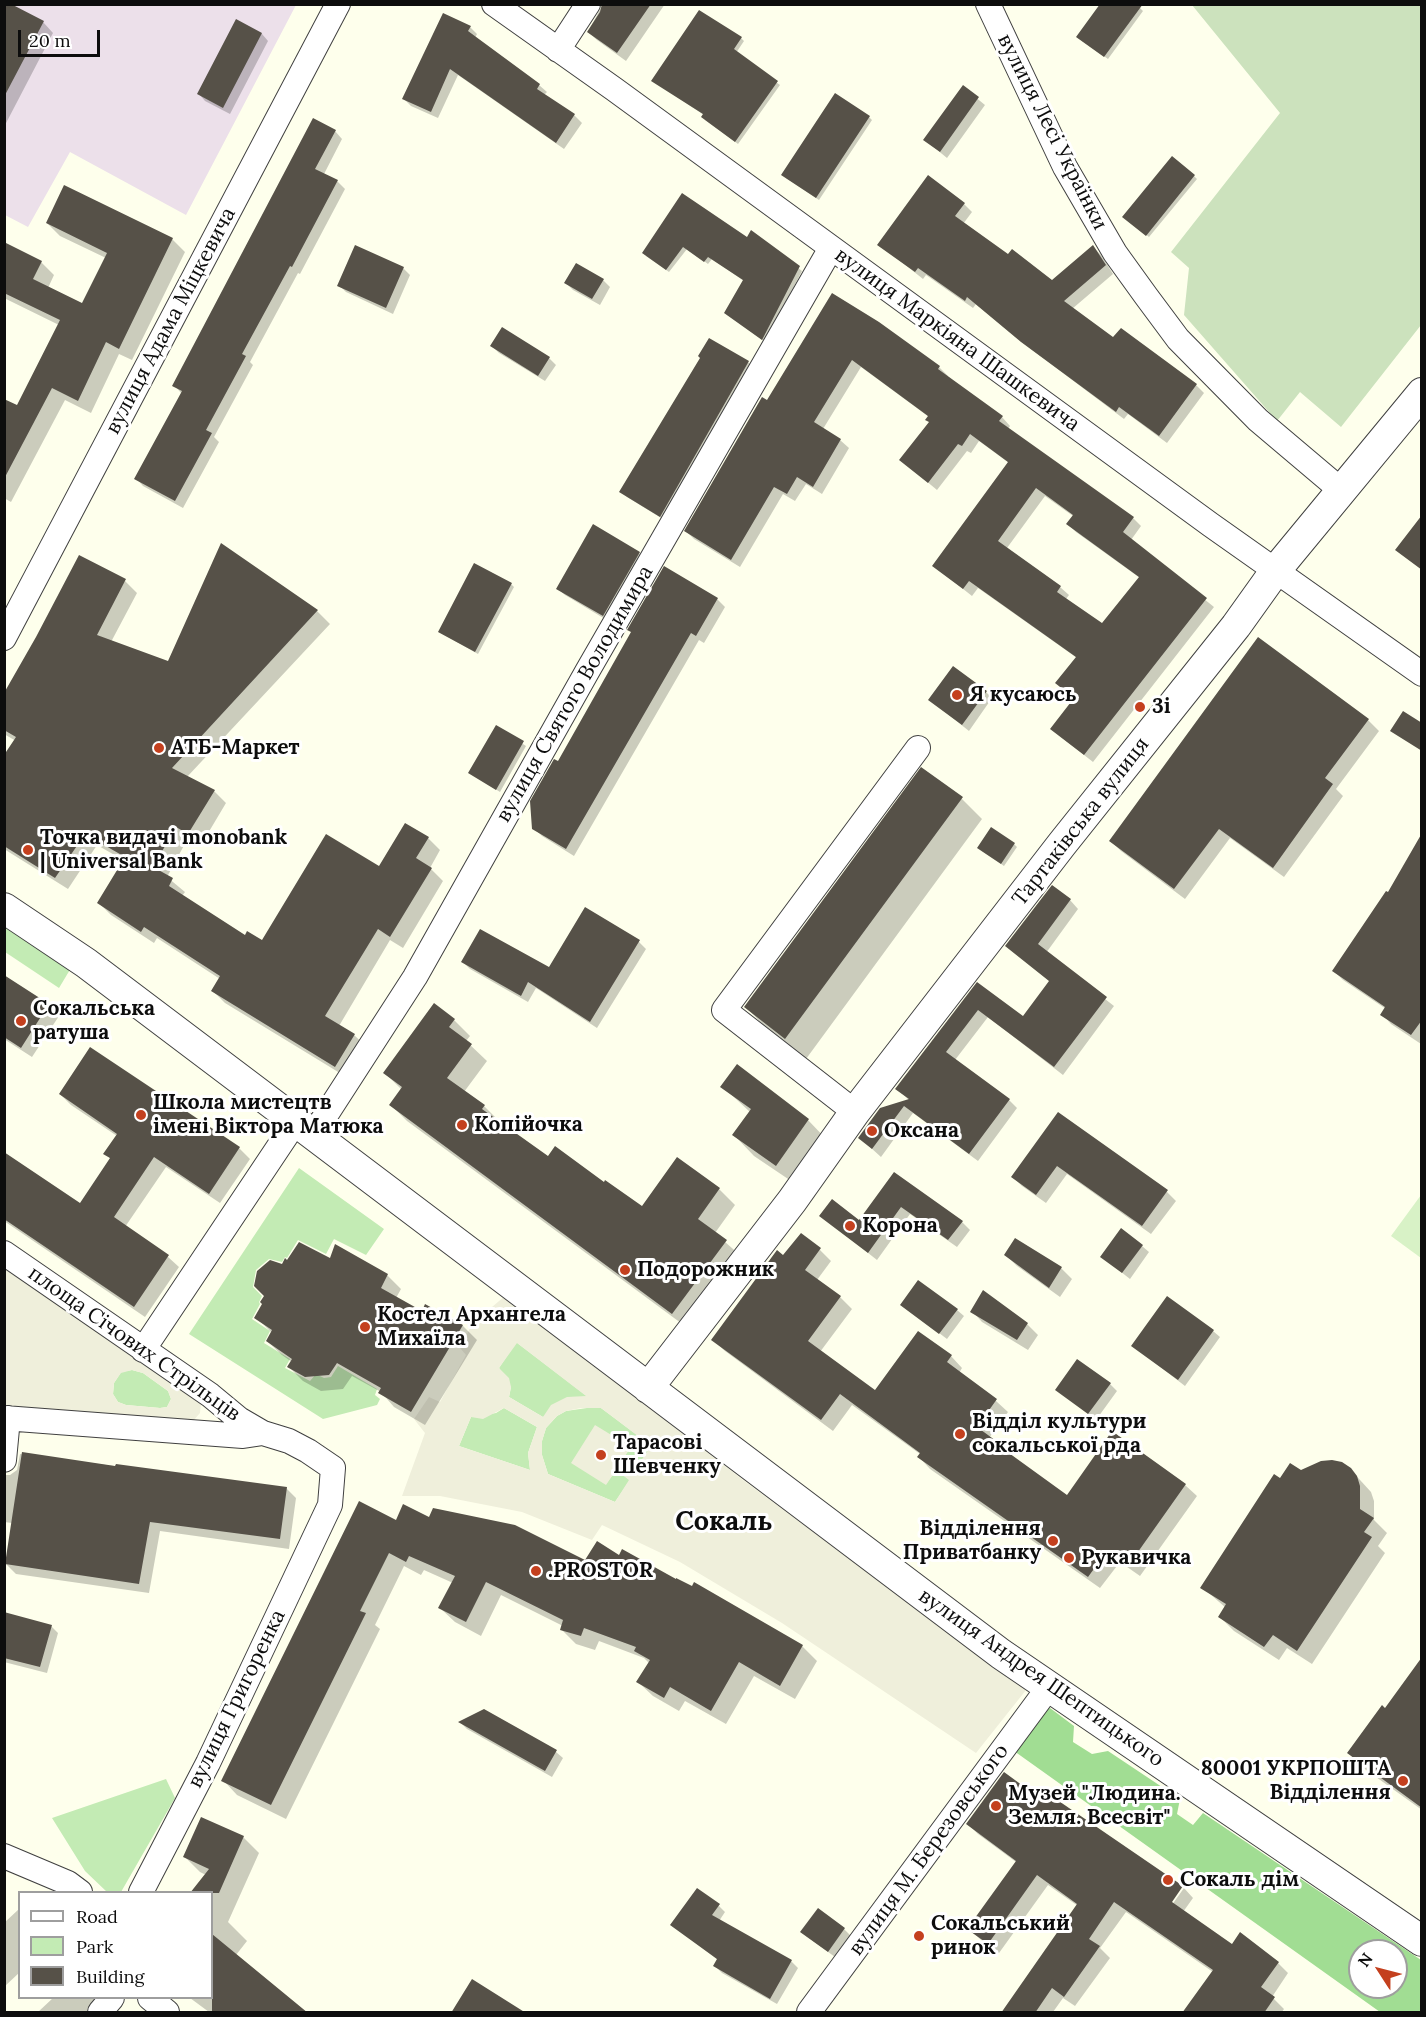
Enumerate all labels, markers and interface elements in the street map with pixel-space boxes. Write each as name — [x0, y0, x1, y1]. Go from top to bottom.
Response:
scale bar — [21, 18, 104, 56]
text: 20 m — [29, 29, 71, 52]
street label: вулиця Лесі Українки — [992, 30, 1112, 234]
street label: вулиця Адама Міцкевича — [101, 203, 241, 439]
street label: вулиця Маркіяна Шашкевича — [830, 243, 1084, 437]
street label: вулиця Святого Володимира — [491, 561, 659, 827]
place label: Я кусаюсь — [969, 682, 1077, 708]
marker: Я кусаюсь — [950, 688, 964, 702]
place label: 3і — [1152, 694, 1171, 720]
marker: 3і — [1133, 700, 1147, 714]
street label: Тартаківська вулиця — [1007, 733, 1155, 911]
place label: АТБ-Маркет — [171, 735, 300, 761]
marker: АТБ-Маркет — [152, 741, 166, 755]
place label: Точка видачі monobank | Universal Bank — [40, 825, 287, 875]
marker: Точка видачі monobank | Universal Bank — [21, 843, 35, 857]
place label: Сокальська ратуша — [33, 996, 155, 1046]
marker: Сокальська ратуша — [14, 1014, 28, 1028]
place label: Школа мистецтв імені Віктора Матюка — [153, 1090, 384, 1140]
marker: Школа мистецтв імені Віктора Матюка — [134, 1108, 148, 1122]
place label: Копійочка — [474, 1112, 583, 1138]
marker: Копійочка — [455, 1118, 469, 1132]
place label: Оксана — [884, 1118, 959, 1144]
marker: Оксана — [865, 1124, 879, 1138]
place label: Корона — [862, 1213, 938, 1239]
marker: Корона — [843, 1219, 857, 1233]
place label: Подорожник — [637, 1257, 774, 1283]
street label: площа Січових Стрільців — [23, 1261, 245, 1427]
marker: Подорожник — [618, 1263, 632, 1277]
place label: Костел Архангела Михаїла — [377, 1302, 566, 1352]
marker: Костел Архангела Михаїла — [358, 1320, 372, 1334]
place label: Відділ культури сокальської рда — [972, 1409, 1146, 1459]
marker: Відділ культури сокальської рда — [953, 1427, 967, 1441]
place label: Тарасові Шевченку — [613, 1430, 721, 1480]
marker: Тарасові Шевченку — [594, 1448, 608, 1462]
district label: Сокаль — [675, 1506, 773, 1538]
place label: Відділення Приватбанку — [903, 1516, 1041, 1566]
marker: Відділення Приватбанку — [1046, 1534, 1060, 1548]
place label: Рукавичка — [1081, 1545, 1191, 1571]
marker: Рукавичка — [1062, 1551, 1076, 1565]
place label: .PROSTOR — [548, 1558, 653, 1584]
marker: .PROSTOR — [529, 1564, 543, 1578]
street label: вулиця Андрея Шептицького — [913, 1583, 1169, 1773]
street label: вулиця Григоренка — [183, 1606, 291, 1792]
street label: вулиця М. Березовського — [844, 1739, 1014, 1961]
place label: 80001 УКРПОШТА Відділення — [1201, 1756, 1391, 1806]
marker: 80001 УКРПОШТА Відділення — [1396, 1774, 1410, 1788]
place label: Музей "Людина. Земля. Всесвіт" — [1008, 1781, 1181, 1831]
marker: Музей "Людина. Земля. Всесвіт" — [989, 1799, 1003, 1813]
place label: Сокаль дім — [1180, 1867, 1299, 1893]
marker: Сокаль дім — [1161, 1873, 1175, 1887]
legend — [18, 1891, 213, 1999]
text: Road — [76, 1905, 118, 1928]
place label: Сокальський ринок — [931, 1911, 1070, 1961]
marker: Сокальський ринок — [912, 1929, 926, 1943]
text: Park — [76, 1935, 113, 1958]
north arrow — [1348, 1939, 1408, 1999]
text: N — [1353, 1949, 1377, 1970]
text: Building — [76, 1965, 144, 1988]

